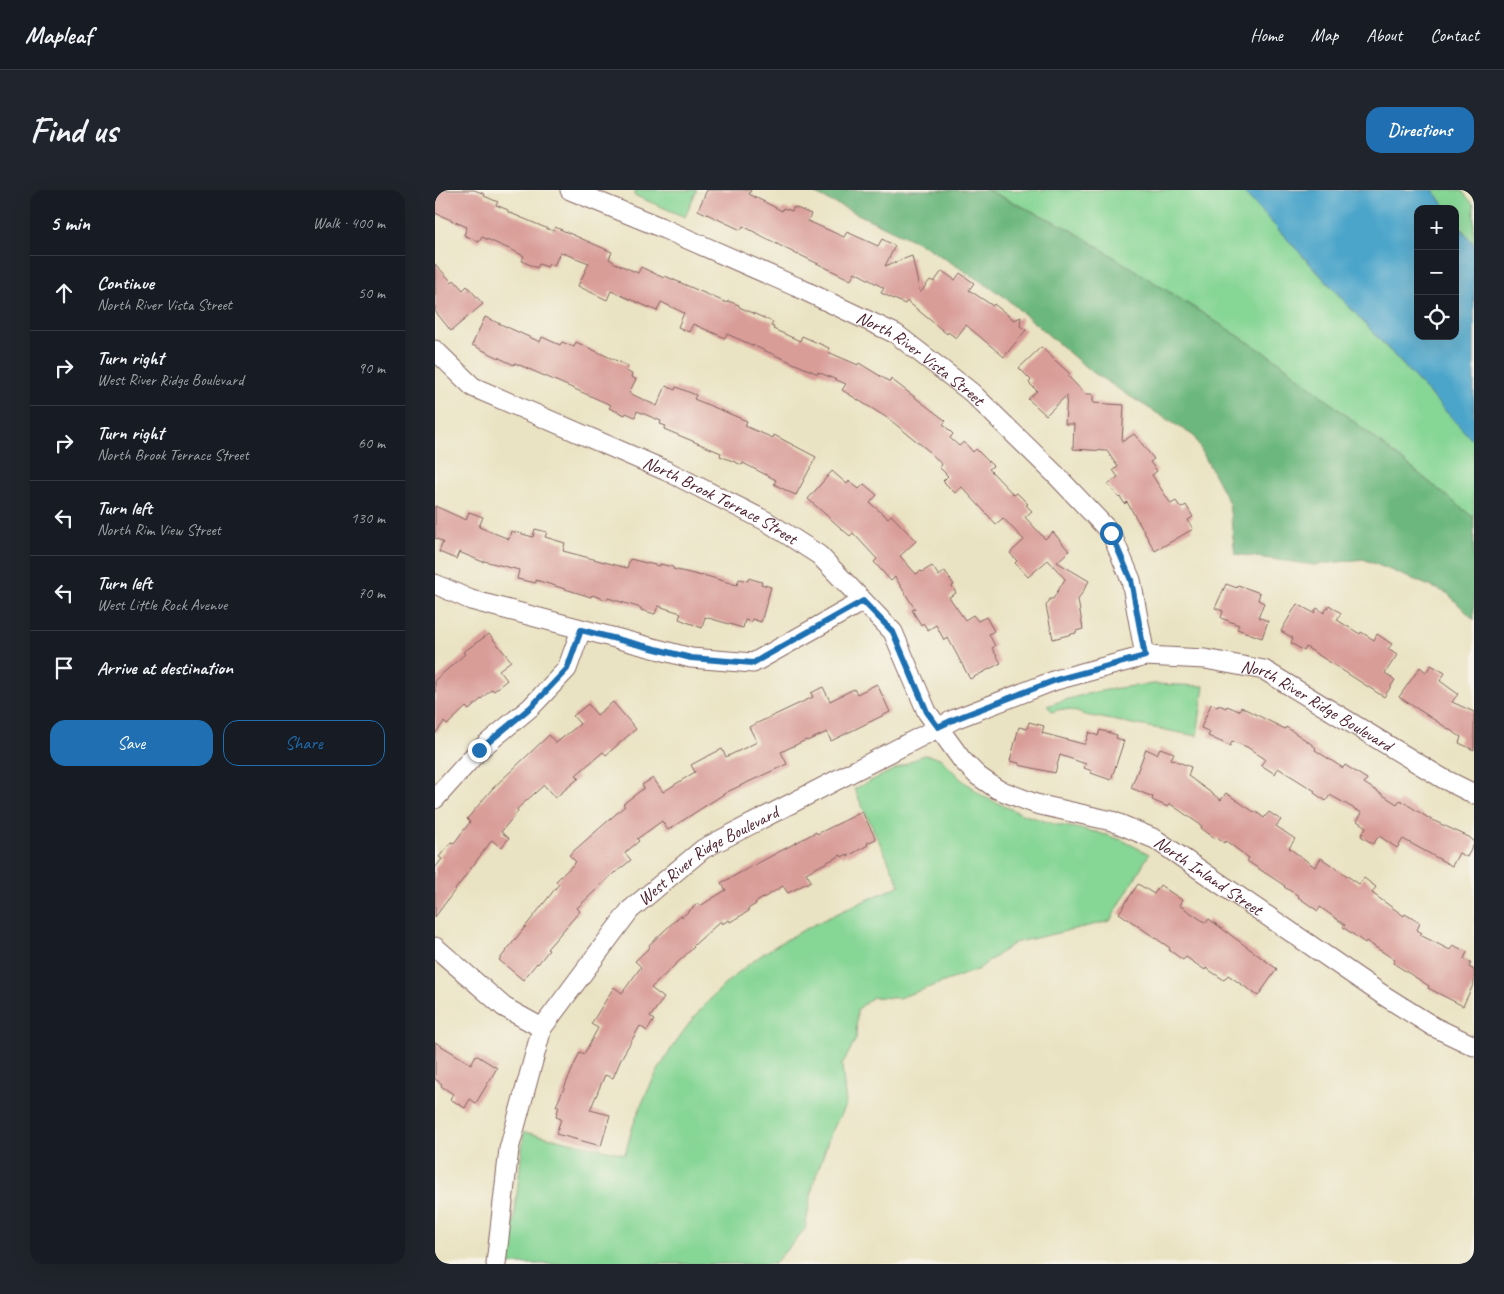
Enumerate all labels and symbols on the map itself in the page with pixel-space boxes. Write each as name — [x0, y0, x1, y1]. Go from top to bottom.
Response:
street label: North River Vista Street — [853, 306, 991, 412]
street label: North Brook Terrace Street — [640, 451, 803, 550]
route start — [1100, 522, 1123, 545]
street label: North River Ridge Boulevard — [1239, 655, 1399, 758]
route end — [468, 739, 491, 762]
street label: West River Ridge Boulevard — [633, 800, 784, 910]
street label: North Inland Street — [1150, 831, 1268, 921]

